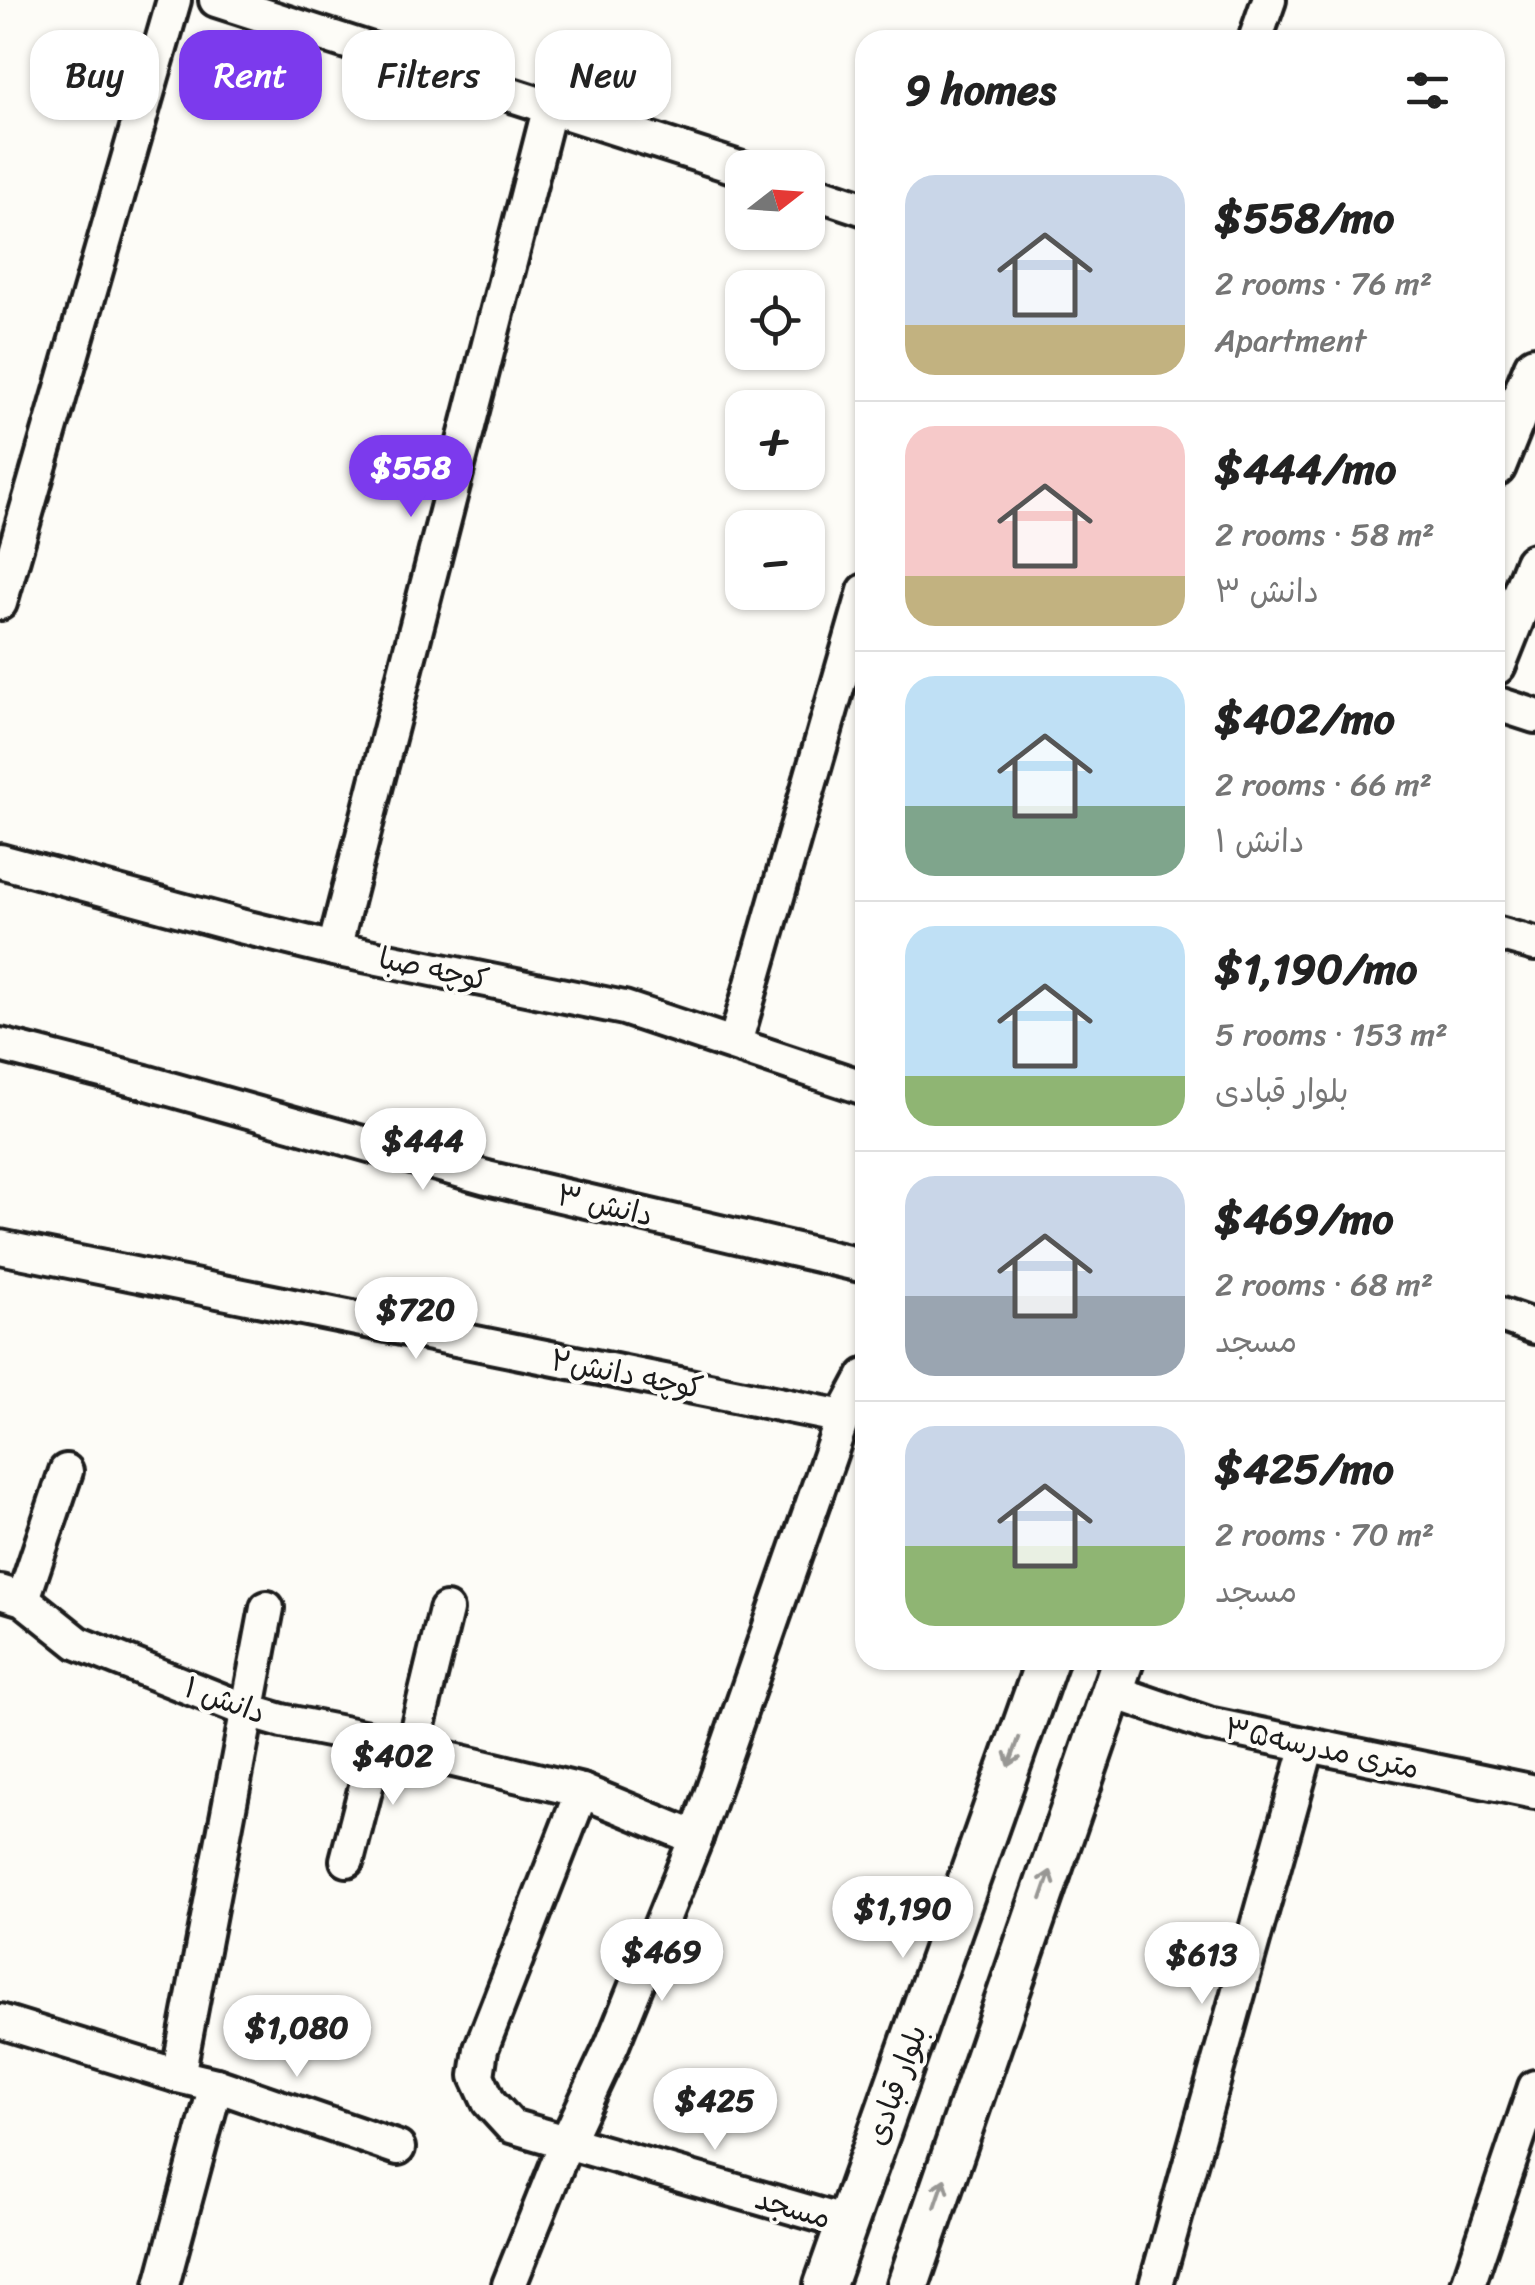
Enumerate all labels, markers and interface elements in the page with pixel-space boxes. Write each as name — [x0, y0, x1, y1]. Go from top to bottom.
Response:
chip: Buy — [30, 30, 159, 120]
chip: Rent — [179, 30, 322, 120]
chip: Filters — [342, 30, 515, 120]
chip: New — [535, 30, 671, 120]
text: 9 homes — [905, 53, 1056, 127]
icon: filters — [1400, 63, 1455, 118]
north arrow — [725, 150, 825, 250]
map controls — [725, 150, 825, 610]
text: $558/mo — [1215, 181, 1394, 255]
icon: home — [985, 215, 1105, 335]
text: 2 rooms · 76 m² — [1215, 255, 1432, 312]
button: locate — [725, 270, 825, 370]
text: Apartment — [1215, 312, 1366, 369]
button: + — [725, 390, 825, 490]
text: $444/mo — [1215, 432, 1396, 506]
pin: $558 — [352, 435, 470, 520]
text: $558 — [371, 439, 451, 496]
icon: home — [985, 466, 1105, 586]
text: 2 rooms · 58 m² — [1215, 506, 1435, 563]
button: − — [725, 510, 825, 610]
text: دانش ۳ — [1215, 563, 1319, 620]
text: $402/mo — [1215, 682, 1395, 756]
icon: home — [985, 716, 1105, 836]
text: 2 rooms · 66 m² — [1215, 756, 1432, 813]
text: دانش ۱ — [1215, 813, 1304, 870]
street label: کوچه صبا — [374, 931, 494, 1007]
text: $1,190/mo — [1215, 932, 1417, 1006]
icon: home — [985, 966, 1105, 1086]
text: 5 rooms · 153 m² — [1215, 1006, 1448, 1063]
text: بلوار قبادی — [1215, 1063, 1349, 1120]
pin: $444 — [364, 1108, 482, 1193]
text: $444 — [382, 1112, 464, 1169]
street label: دانش ۳ — [551, 1168, 659, 1242]
text: $469/mo — [1215, 1182, 1394, 1256]
icon: home — [985, 1216, 1105, 1336]
text: 2 rooms · 68 m² — [1215, 1256, 1433, 1313]
pin: $720 — [357, 1277, 475, 1362]
text: $720 — [377, 1281, 455, 1338]
text: مسجد — [1215, 1313, 1297, 1370]
street label: کوچه دانش۲ — [546, 1333, 708, 1415]
text: $425/mo — [1215, 1432, 1394, 1506]
icon: home — [985, 1466, 1105, 1586]
text: 2 rooms · 70 m² — [1215, 1506, 1434, 1563]
text: مسجد — [1215, 1563, 1297, 1620]
street label: دانش ۱ — [176, 1660, 274, 1740]
street label: ۳۵متری مدرسه — [1220, 1701, 1424, 1795]
pin: $402 — [334, 1723, 452, 1808]
text: $402 — [353, 1727, 433, 1784]
one-way arrow — [1004, 1735, 1022, 1767]
one-way arrow — [1038, 1870, 1056, 1902]
pin: $1,190 — [822, 1876, 984, 1961]
text: $1,190 — [854, 1880, 952, 1937]
pin: $469 — [603, 1919, 721, 2004]
pin: $613 — [1143, 1922, 1261, 2007]
text: $469 — [622, 1923, 702, 1980]
text: $613 — [1166, 1926, 1238, 1983]
pin: $1,080 — [216, 1995, 378, 2080]
text: $1,080 — [245, 1999, 349, 2056]
street label: بلوار قبادی — [849, 2017, 943, 2153]
pin: $425 — [656, 2068, 774, 2153]
text: $425 — [675, 2072, 755, 2129]
street label: مسجد — [749, 2171, 837, 2245]
one-way arrow — [932, 2178, 950, 2209]

